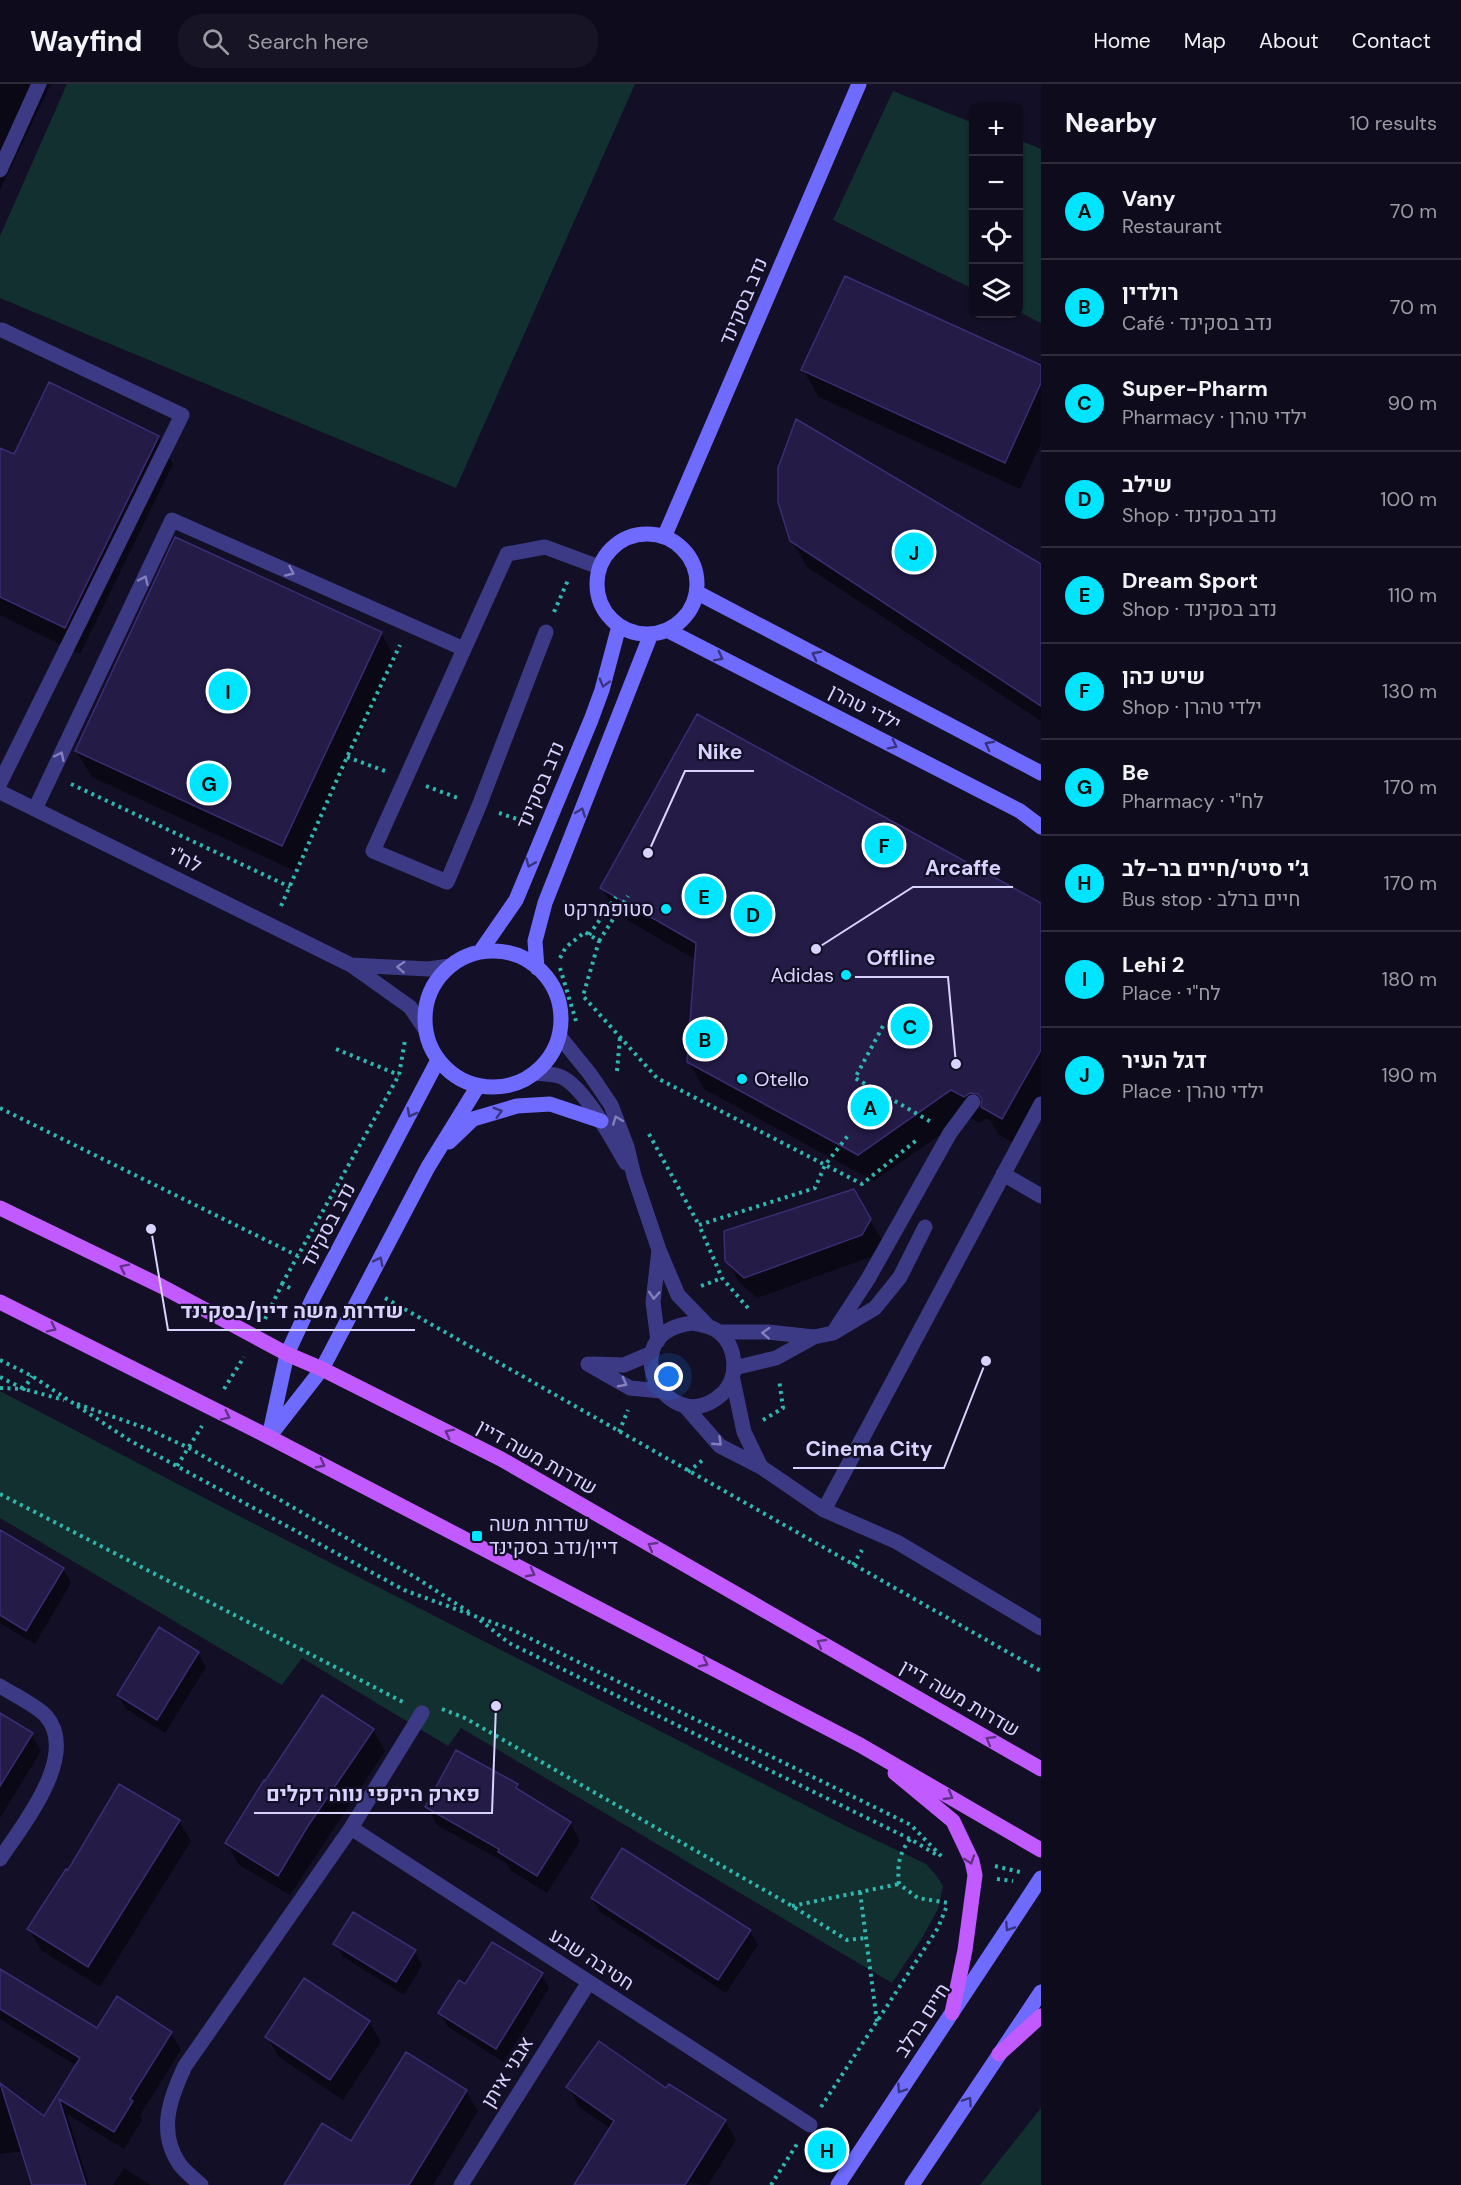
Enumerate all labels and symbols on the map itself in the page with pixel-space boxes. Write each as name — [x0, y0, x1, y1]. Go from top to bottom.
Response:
street label: נדב בסקינד — [713, 253, 773, 349]
pin: J — [894, 530, 934, 574]
one-way arrow — [284, 565, 295, 577]
one-way arrow — [136, 575, 148, 586]
one-way arrow — [713, 649, 724, 661]
one-way arrow — [812, 651, 823, 662]
pin: I — [208, 668, 248, 714]
one-way arrow — [599, 677, 611, 688]
street label: ילדי טהרן — [824, 678, 906, 736]
callout: Nike — [685, 732, 754, 771]
street label: נדב בסקינד — [510, 737, 570, 833]
text: Nike — [698, 738, 742, 766]
one-way arrow — [887, 738, 898, 750]
one-way arrow — [984, 741, 995, 753]
one-way arrow — [53, 751, 65, 762]
pin: G — [190, 760, 228, 806]
one-way arrow — [574, 808, 586, 819]
pin: F — [864, 822, 904, 867]
street label: לח"י — [164, 840, 206, 878]
callout: Arcaffe — [913, 848, 1013, 887]
text: Arcaffe — [925, 854, 1001, 882]
one-way arrow — [525, 857, 537, 868]
pin: E — [684, 874, 724, 918]
pin: D — [734, 892, 772, 936]
place label: סטופמרקט — [563, 896, 654, 922]
marker: סטופמרקט — [659, 902, 673, 916]
callout: Offline — [855, 938, 948, 977]
text: Offline — [866, 944, 936, 972]
one-way arrow — [396, 961, 405, 974]
place label: Adidas — [770, 962, 834, 988]
marker: Adidas — [839, 968, 853, 982]
pin: C — [890, 1004, 930, 1048]
pin: B — [686, 1016, 724, 1062]
place label: Otello — [754, 1066, 809, 1092]
marker: Otello — [735, 1072, 749, 1086]
pin: A — [850, 1084, 890, 1130]
one-way arrow — [407, 1106, 418, 1117]
one-way arrow — [492, 1107, 502, 1119]
one-way arrow — [612, 1116, 624, 1127]
street label: נדב בסקינד — [295, 1178, 361, 1272]
one-way arrow — [372, 1257, 383, 1268]
one-way arrow — [119, 1263, 130, 1275]
callout: שדרות משה דיין/בסקינד — [168, 1291, 415, 1330]
one-way arrow — [648, 1291, 661, 1300]
text: שדרות משה דיין/בסקינד — [181, 1297, 403, 1325]
one-way arrow — [46, 1321, 57, 1332]
one-way arrow — [762, 1326, 771, 1339]
your location — [654, 1362, 683, 1391]
one-way arrow — [616, 1376, 627, 1387]
one-way arrow — [220, 1409, 231, 1420]
street label: שדרות משה דיין — [472, 1413, 602, 1501]
one-way arrow — [444, 1429, 455, 1440]
callout: Cinema City — [793, 1429, 944, 1468]
one-way arrow — [711, 1435, 722, 1446]
text: Cinema City — [806, 1435, 933, 1463]
one-way arrow — [314, 1457, 325, 1468]
place label: שדרות משה דיין/נדב בסקינד — [489, 1511, 618, 1560]
marker: שדרות משה דיין/נדב בסקינד — [470, 1529, 484, 1543]
one-way arrow — [648, 1542, 658, 1553]
one-way arrow — [524, 1566, 535, 1577]
one-way arrow — [817, 1639, 827, 1650]
street label: שדרות משה דיין — [896, 1653, 1024, 1743]
one-way arrow — [697, 1656, 708, 1667]
one-way arrow — [986, 1736, 996, 1747]
callout: פארק היקפי נווה דקלים — [254, 1774, 492, 1813]
text: פארק היקפי נווה דקלים — [266, 1780, 480, 1808]
one-way arrow — [943, 1789, 953, 1800]
one-way arrow — [963, 1854, 976, 1865]
one-way arrow — [1005, 1920, 1016, 1931]
street label: חטיבה שבע — [545, 1922, 639, 1996]
street label: חיים ברלב — [888, 1978, 956, 2062]
street label: אבני איתן — [475, 2032, 539, 2112]
one-way arrow — [897, 2083, 908, 2094]
one-way arrow — [960, 2097, 971, 2108]
pin: H — [808, 2128, 846, 2172]

